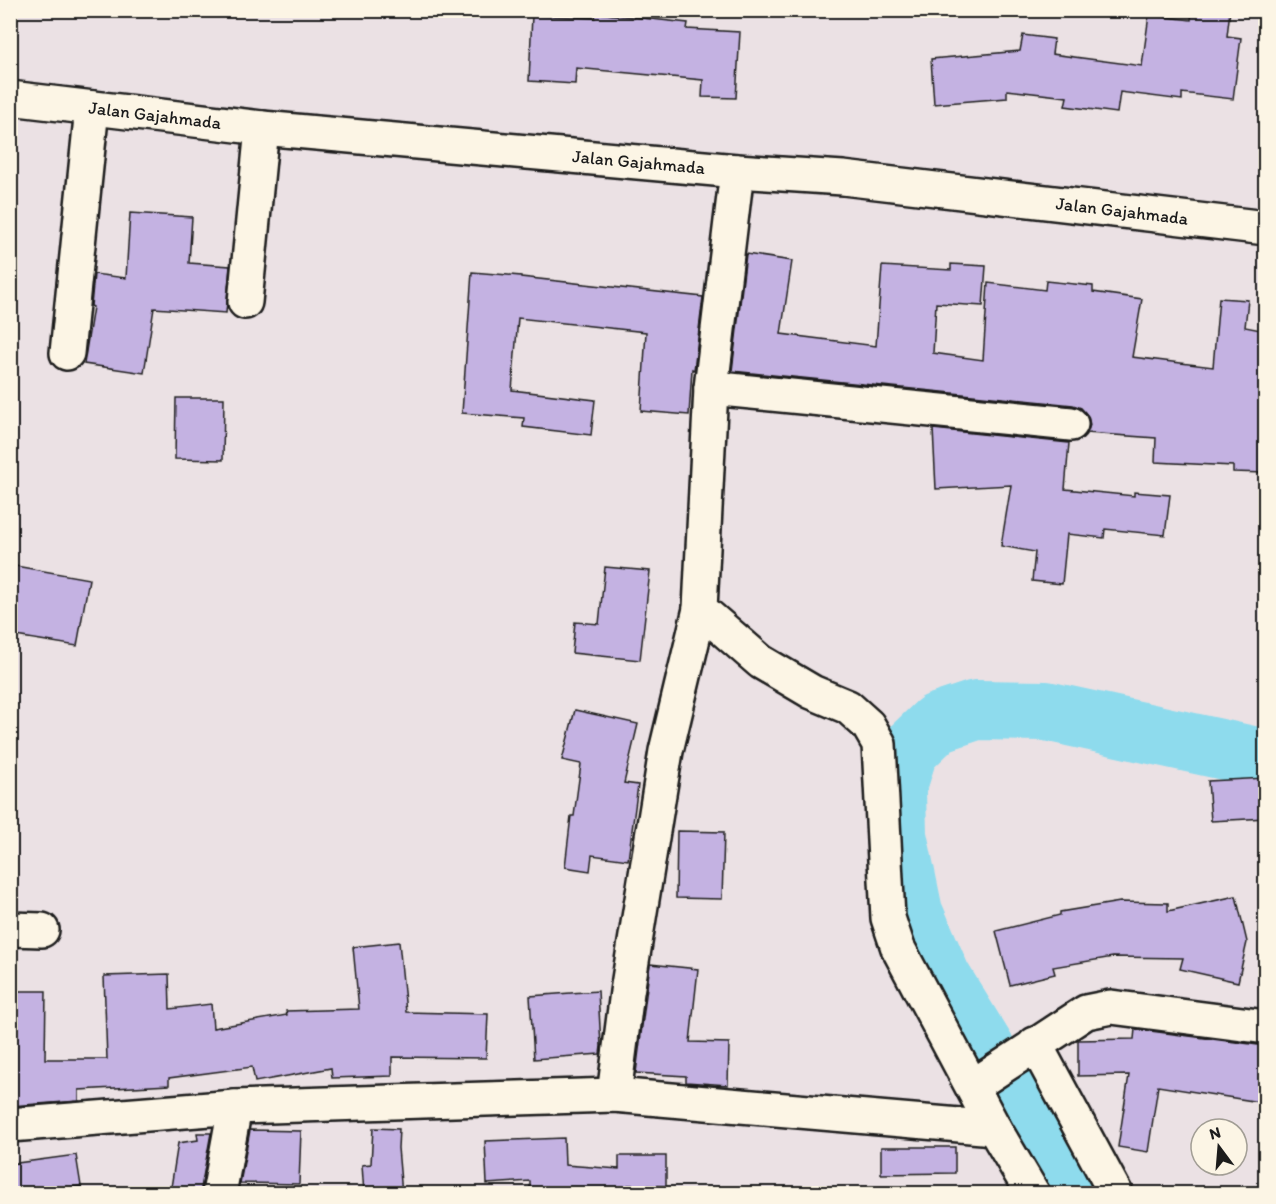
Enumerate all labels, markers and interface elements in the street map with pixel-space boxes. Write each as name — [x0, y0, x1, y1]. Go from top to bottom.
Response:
street label: Jalan Gajahmada — [88, 96, 223, 134]
street label: Jalan Gajahmada — [571, 145, 707, 179]
street label: Jalan Gajahmada — [1055, 192, 1190, 230]
north arrow — [1189, 1117, 1249, 1177]
text: N — [1207, 1122, 1223, 1144]

